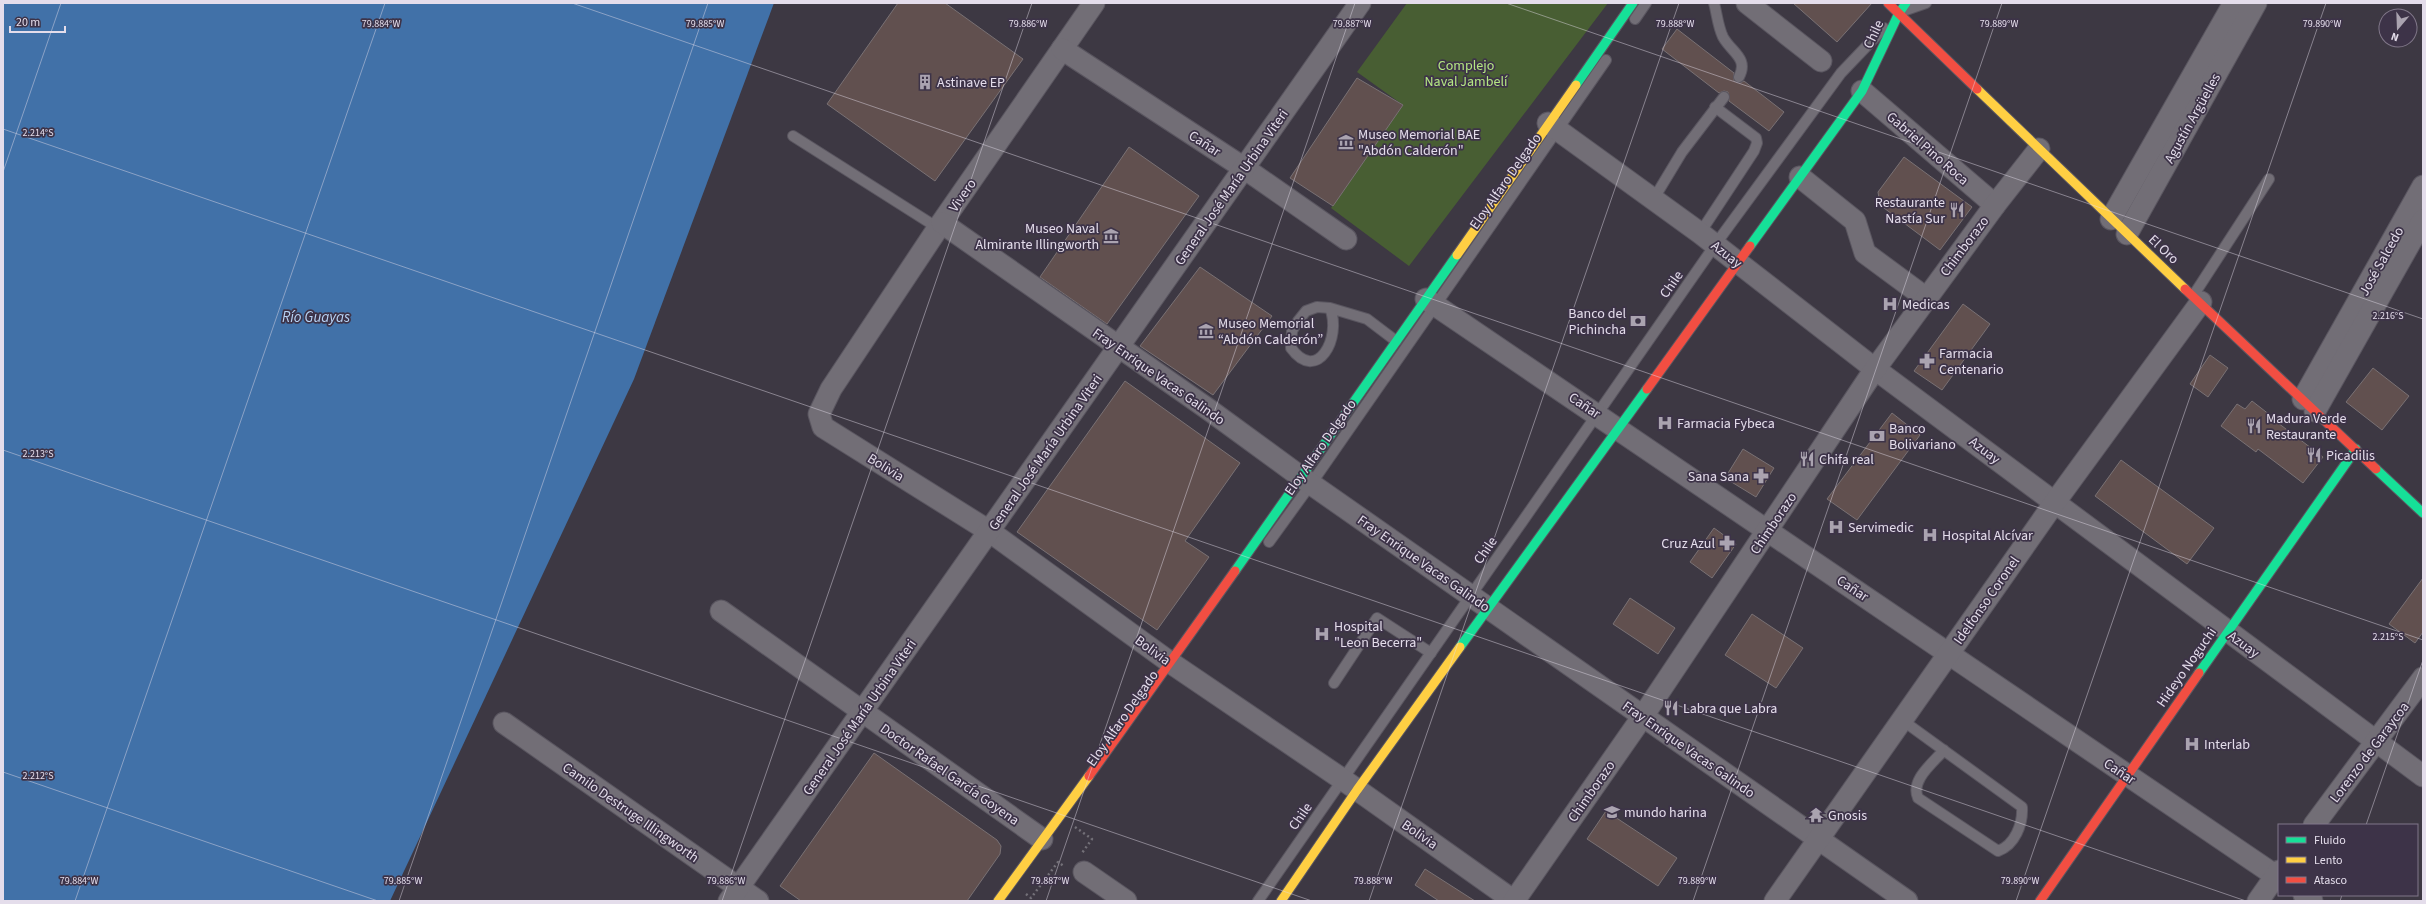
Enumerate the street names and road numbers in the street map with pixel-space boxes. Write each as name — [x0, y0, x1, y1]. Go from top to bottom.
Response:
street label: Chile — [1859, 17, 1889, 52]
street label: Agustín Argüelles — [2160, 70, 2226, 167]
street label: General José María Urbina Viteri — [1170, 105, 1293, 270]
street label: Gabriel Pino Roca — [1882, 107, 1973, 190]
street label: Cañar — [1184, 126, 1225, 162]
street label: Eloy Alfaro Delgado — [1465, 129, 1547, 234]
street label: Vivero — [944, 175, 981, 216]
street label: Chimborazo — [1935, 212, 1994, 281]
street label: José Salcedo — [2355, 223, 2409, 300]
street label: El Oro — [2144, 230, 2183, 269]
street label: Azuay — [1707, 236, 1747, 274]
street label: Chile — [1655, 267, 1689, 302]
street label: Fray Enrique Vacas Galindo — [1088, 323, 1229, 430]
street label: General José María Urbina Viteri — [984, 370, 1107, 535]
street label: Cañar — [1564, 388, 1605, 424]
street label: Eloy Alfaro Delgado — [1280, 395, 1362, 500]
street label: Azuay — [1965, 432, 2005, 469]
street label: Bolivia — [863, 449, 908, 487]
street label: Chimborazo — [1746, 489, 1802, 559]
street label: Fray Enrique Vacas Galindo — [1353, 510, 1494, 617]
street label: Chile — [1469, 533, 1503, 568]
street label: Idelfonso Coronel — [1949, 552, 2025, 649]
street label: Cañar — [1832, 571, 1873, 607]
street label: Hideyo Noguchi — [2152, 624, 2222, 711]
street label: Azuay — [2224, 627, 2264, 663]
street label: Bolivia — [1130, 631, 1174, 671]
street label: General José María Urbina Viteri — [798, 635, 921, 800]
street label: Eloy Alfaro Delgado — [1082, 666, 1164, 771]
street label: Fray Enrique Vacas Galindo — [1618, 696, 1759, 803]
street label: Lorenzo de Garaycoa — [2325, 698, 2414, 807]
street label: Doctor Rafael García Goyena — [876, 719, 1023, 831]
street label: Cañar — [2099, 754, 2140, 790]
street label: Chimborazo — [1563, 757, 1620, 826]
street label: Camilo Destruge Illingworth — [558, 758, 703, 868]
street label: Chile — [1284, 799, 1318, 834]
street label: Bolivia — [1397, 815, 1441, 854]

